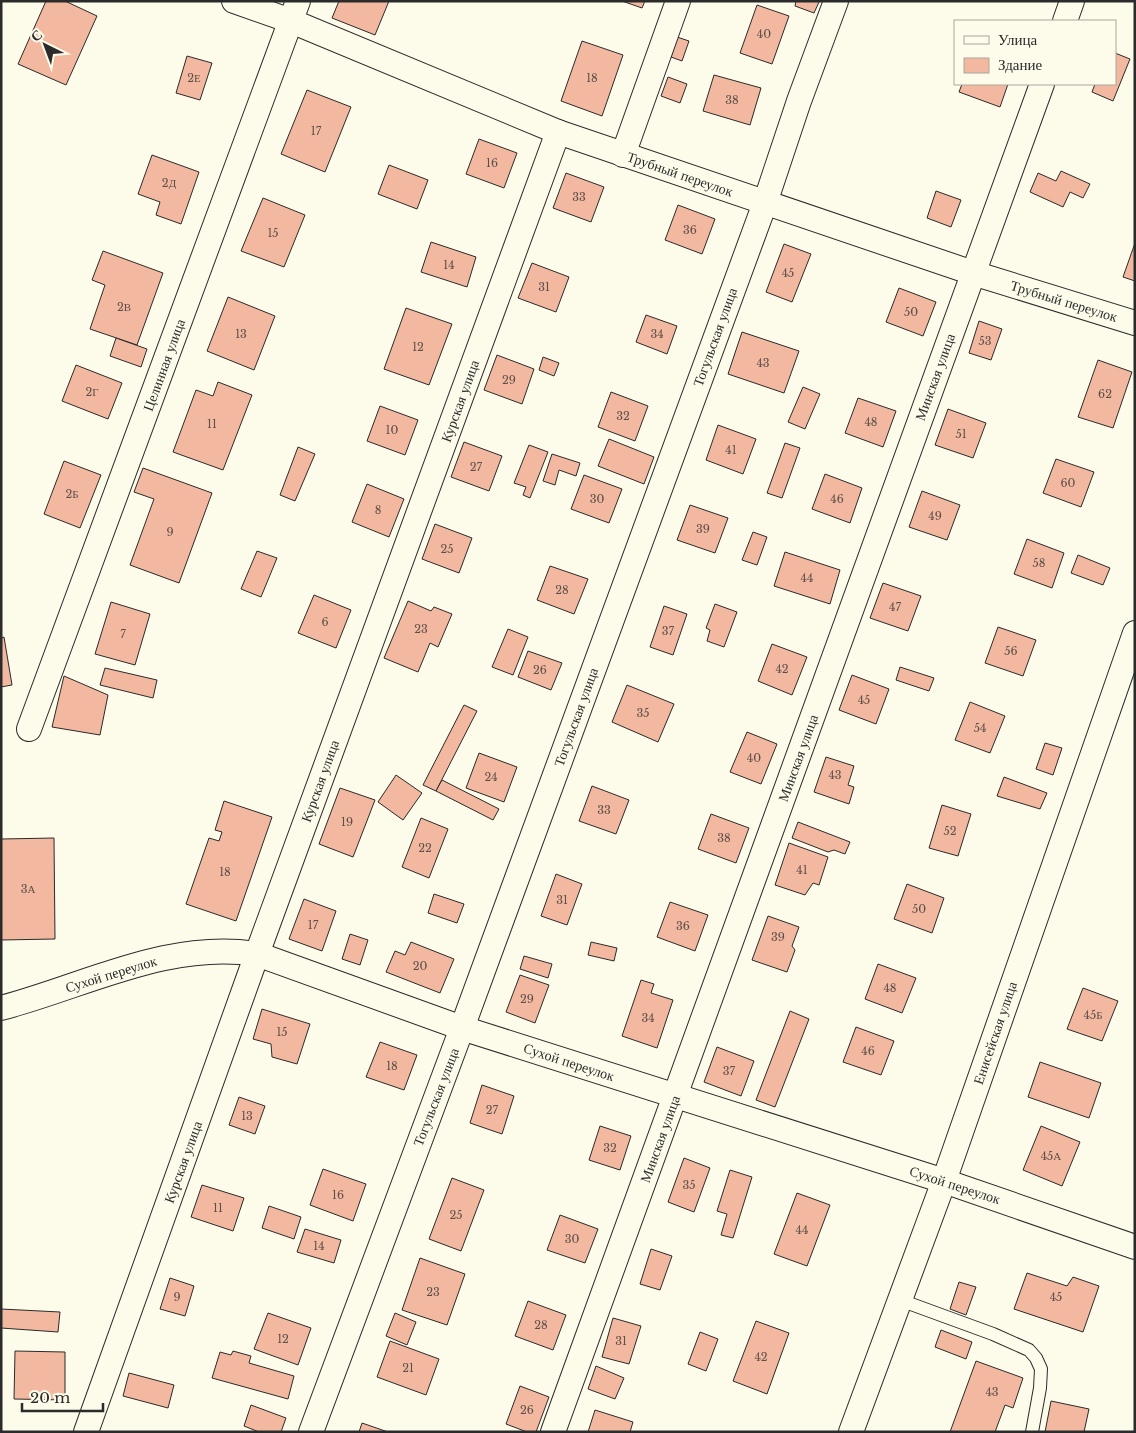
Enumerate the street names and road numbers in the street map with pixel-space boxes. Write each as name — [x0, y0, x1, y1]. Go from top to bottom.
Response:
street label: Трубный переулок — [625, 147, 736, 201]
street label: Трубный переулок — [1008, 276, 1120, 326]
street label: Тогульская улица — [689, 284, 742, 389]
street label: Целинная улица — [139, 316, 189, 414]
street label: Минская улица — [911, 330, 959, 423]
street label: Курская улица — [437, 357, 483, 445]
street label: Тогульская улица — [550, 664, 603, 769]
street label: Минская улица — [774, 711, 822, 804]
street label: Курская улица — [297, 737, 343, 825]
street label: Сухой переулок — [63, 951, 159, 996]
street label: Енисейская улица — [969, 978, 1021, 1087]
street label: Сухой переулок — [521, 1039, 617, 1085]
street label: Тогульская улица — [409, 1044, 463, 1149]
street label: Минская улица — [636, 1092, 684, 1185]
street label: Курская улица — [160, 1118, 206, 1206]
street label: Сухой переулок — [907, 1162, 1003, 1208]

